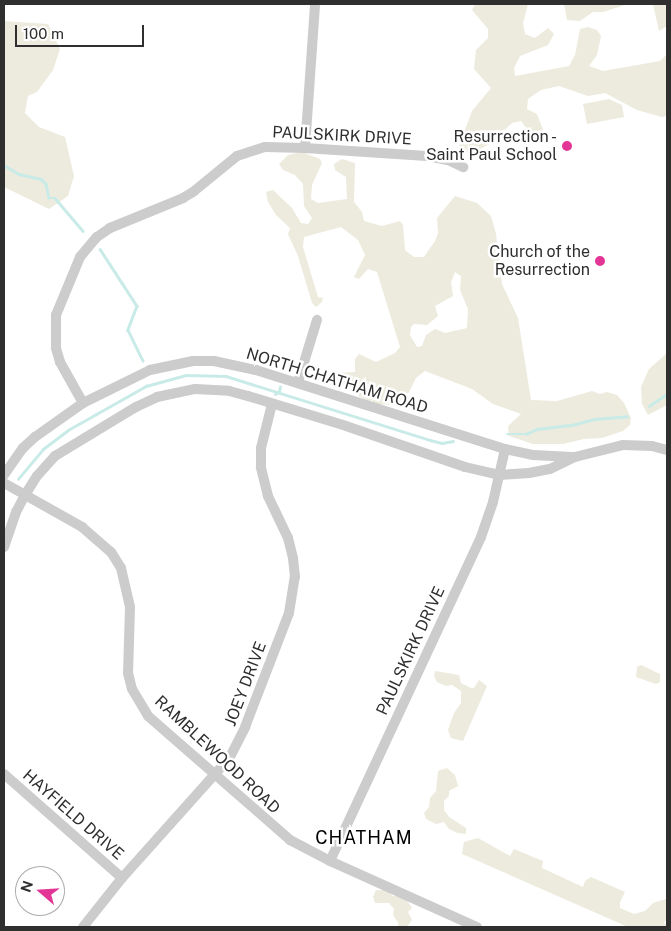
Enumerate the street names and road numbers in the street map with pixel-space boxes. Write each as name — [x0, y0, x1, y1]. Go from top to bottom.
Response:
street label: PAULSKIRK DRIVE — [272, 123, 412, 149]
street label: NORTH CHATHAM ROAD — [244, 344, 430, 418]
street label: PAULSKIRK DRIVE — [373, 584, 449, 718]
street label: JOEY DRIVE — [221, 639, 271, 729]
street label: RAMBLEWOOD ROAD — [150, 692, 284, 818]
street label: HAYFIELD DRIVE — [19, 766, 127, 864]

